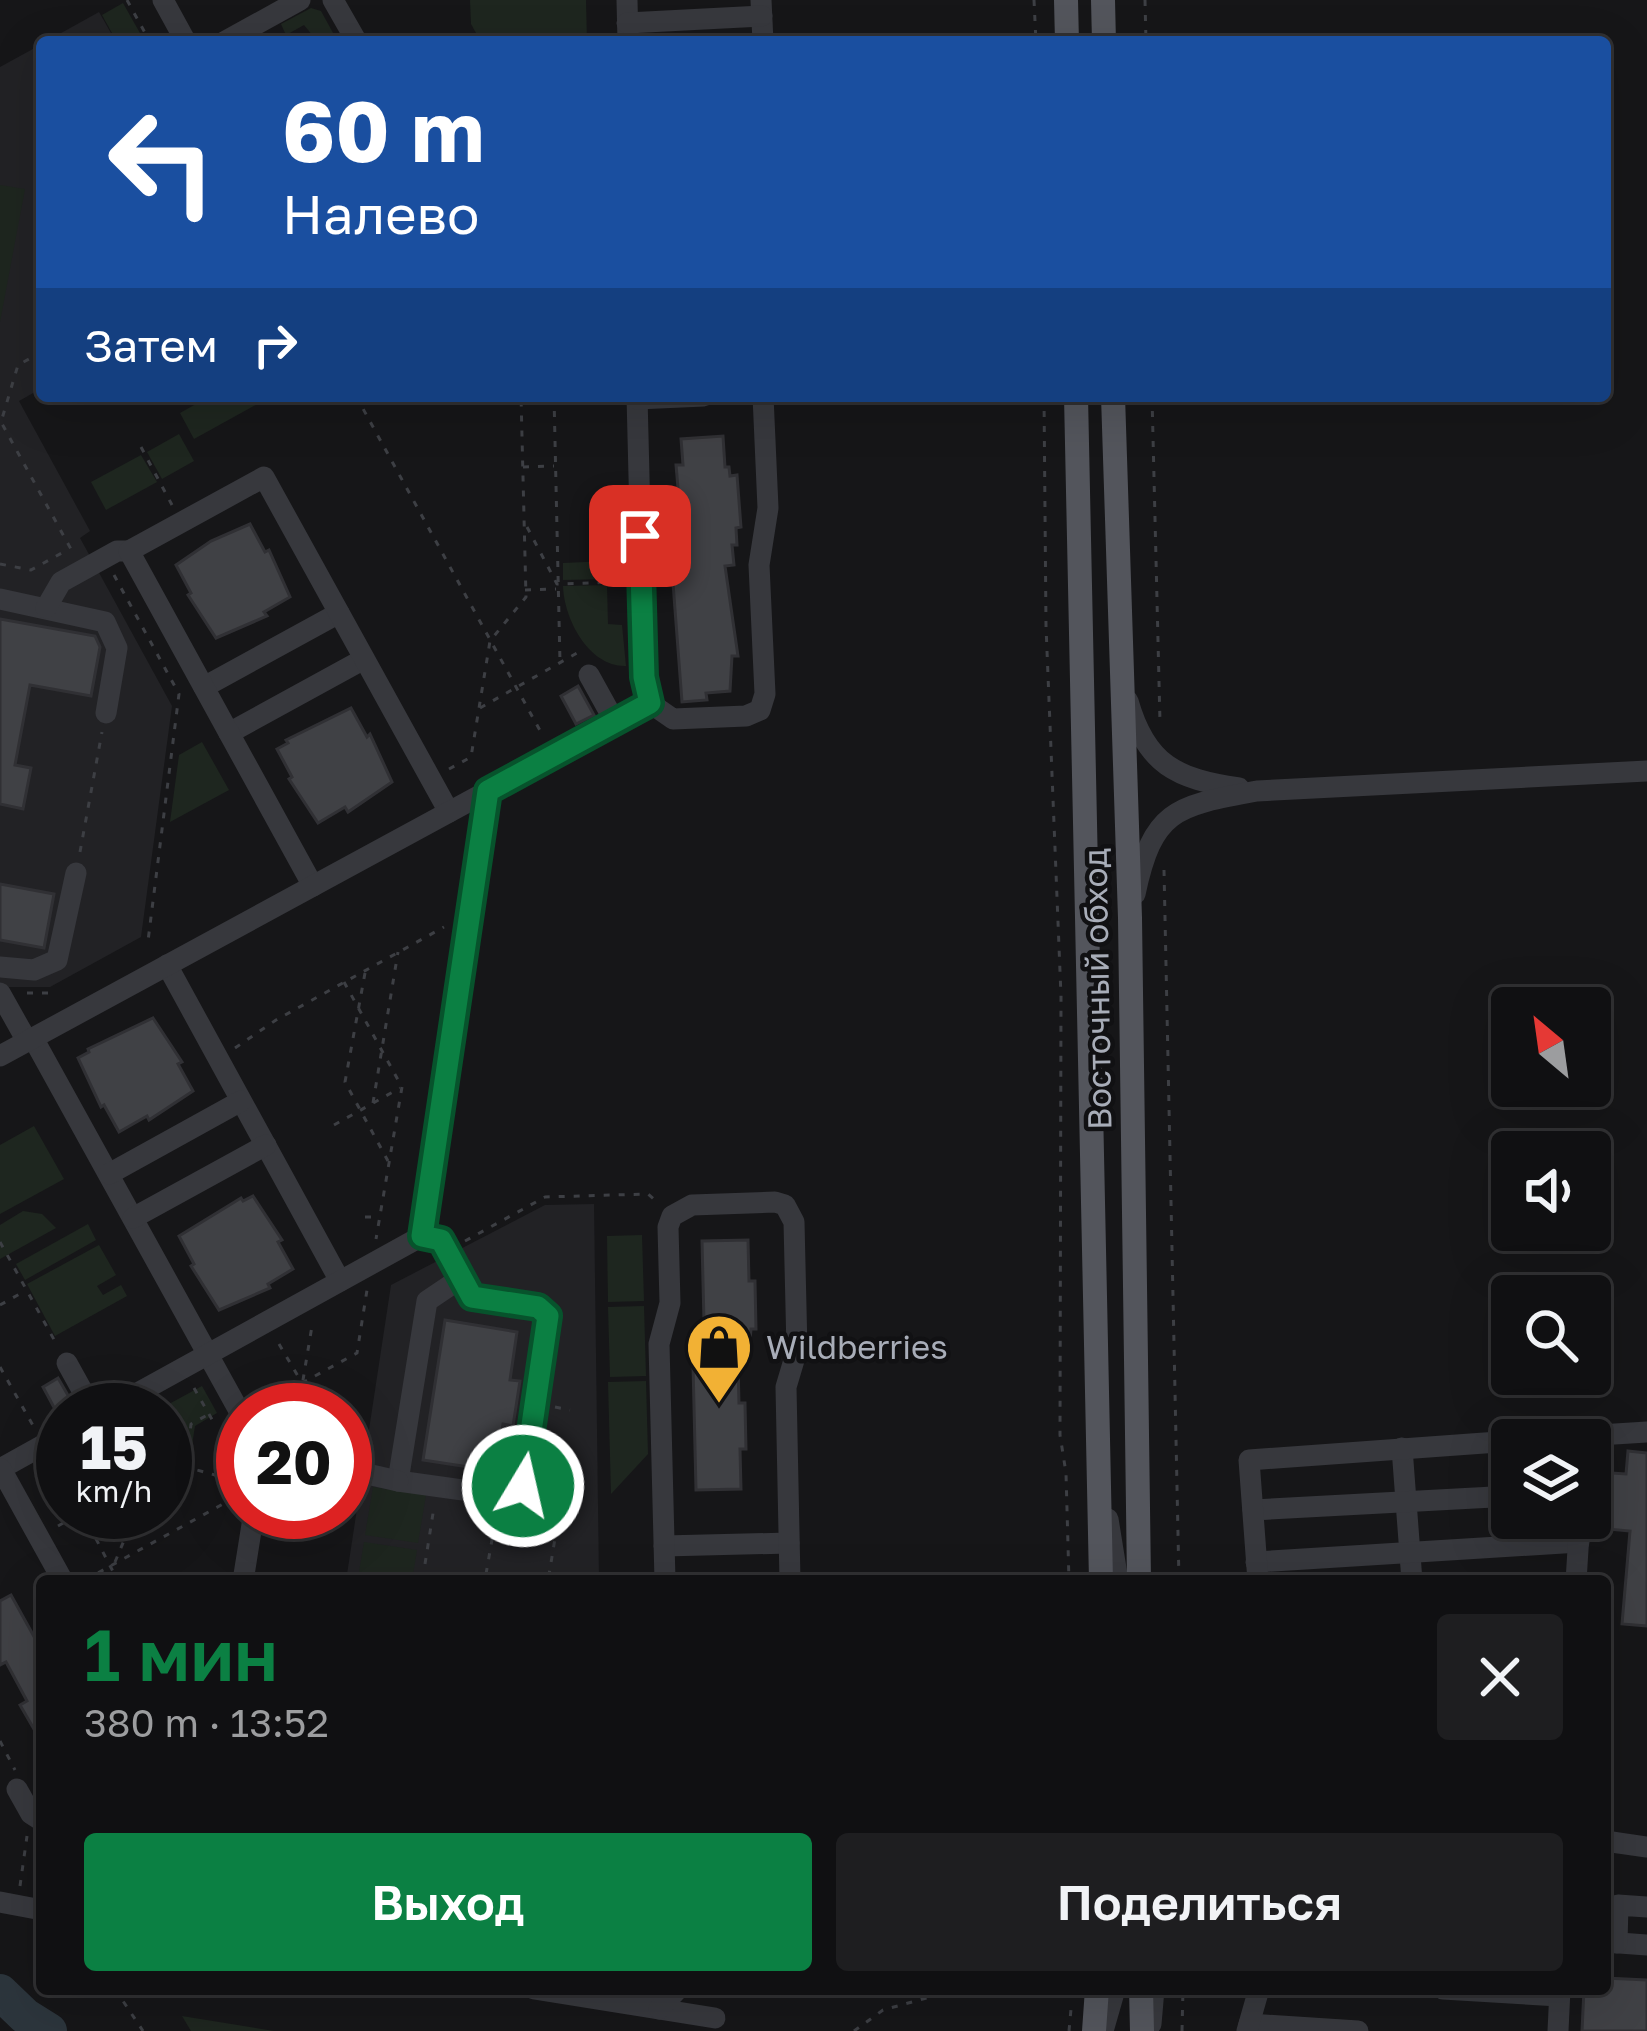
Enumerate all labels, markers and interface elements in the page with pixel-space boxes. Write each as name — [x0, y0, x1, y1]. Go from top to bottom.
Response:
text: 60 m — [282, 80, 484, 180]
icon: left — [84, 84, 240, 240]
text: Налево — [282, 181, 479, 246]
icon: right — [242, 312, 308, 378]
text: Затем — [84, 318, 218, 372]
pin — [589, 485, 691, 587]
icon: arrive — [607, 503, 673, 569]
street label: Восточный обход — [1075, 848, 1118, 1130]
north arrow — [1491, 987, 1611, 1107]
map controls — [1491, 987, 1611, 1539]
button: sound — [1491, 1131, 1611, 1251]
button: search — [1491, 1275, 1611, 1395]
shop icon: Wildberries — [684, 1312, 754, 1406]
place label: Wildberries — [766, 1327, 948, 1366]
speed limit sign: 20 — [216, 1383, 372, 1539]
text: 15 — [80, 1410, 148, 1482]
button: layers — [1491, 1419, 1611, 1539]
position arrow — [460, 1423, 586, 1549]
text: km/h — [76, 1473, 152, 1509]
text: 1 мин — [84, 1610, 278, 1697]
button: close — [1437, 1614, 1563, 1740]
text: 380 m · 13:52 — [84, 1699, 329, 1746]
button: Выход — [84, 1833, 812, 1971]
button: Поделиться — [836, 1833, 1563, 1971]

